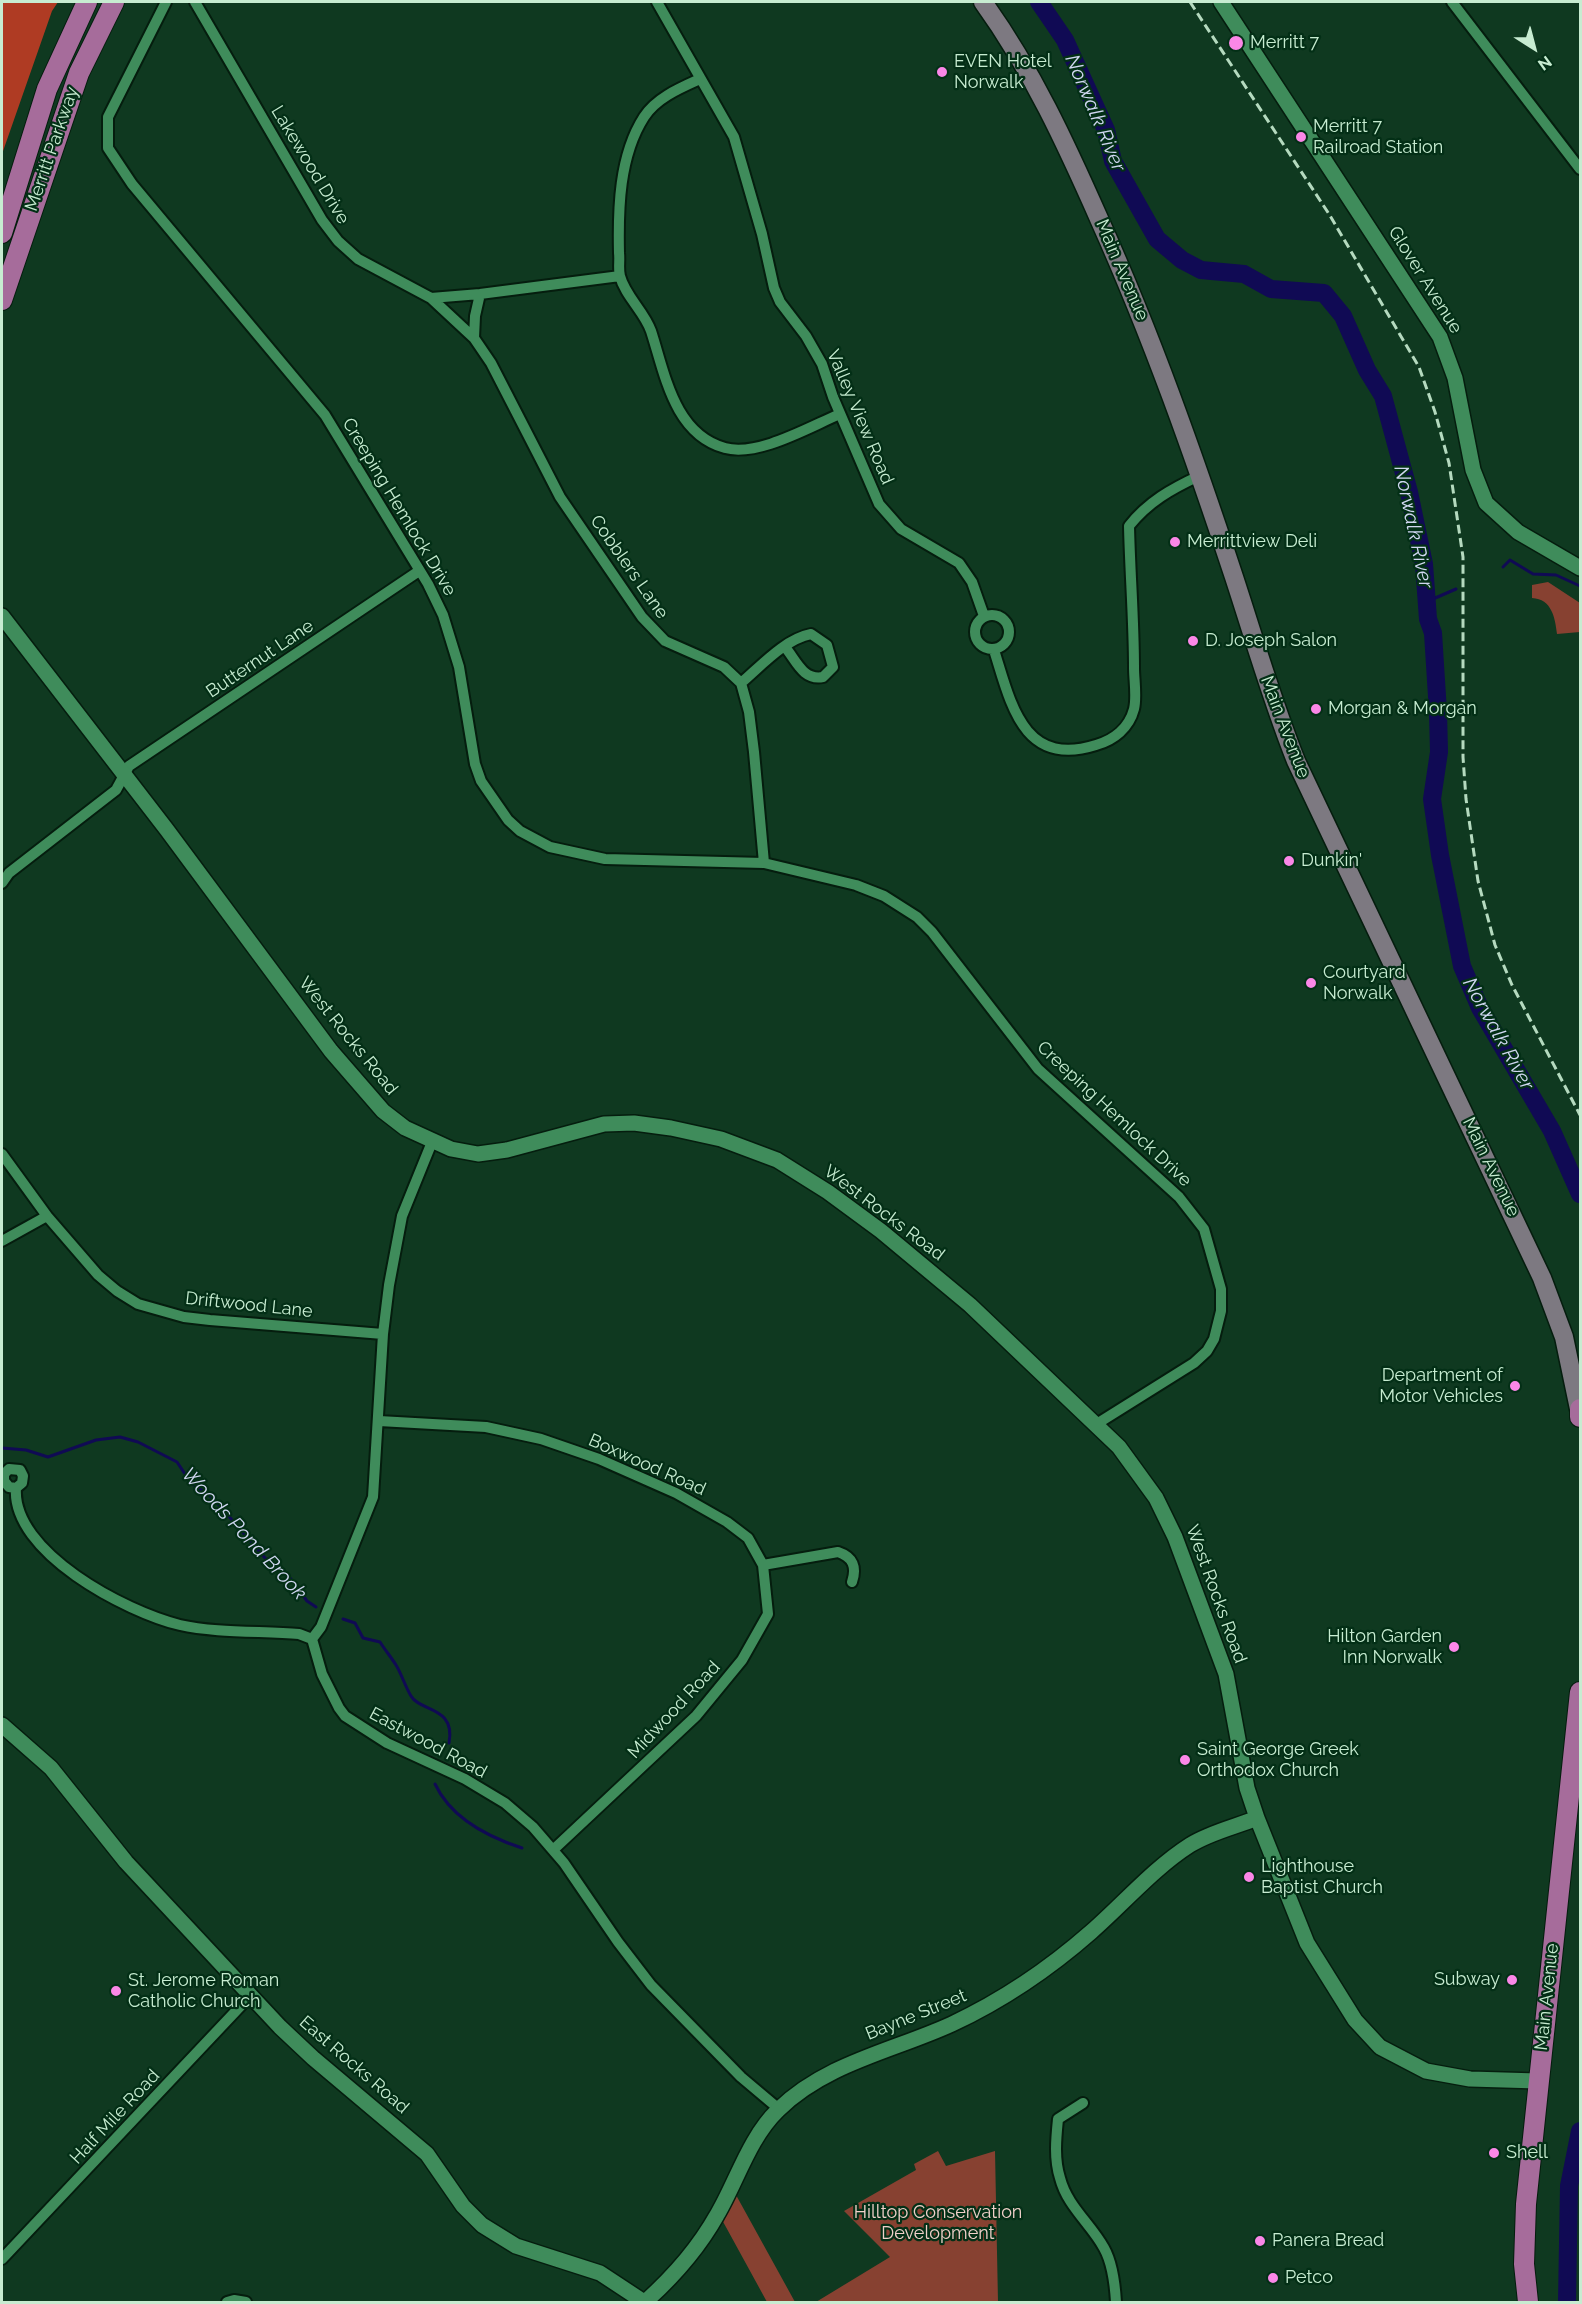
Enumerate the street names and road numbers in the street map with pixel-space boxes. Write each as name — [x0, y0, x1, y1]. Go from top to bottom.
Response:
street label: Merritt Parkway — [21, 84, 83, 214]
street label: Lakewood Drive — [266, 102, 354, 228]
street label: Main Avenue — [1091, 216, 1153, 324]
street label: Glover Avenue — [1383, 223, 1467, 337]
street label: Valley View Road — [822, 346, 898, 488]
street label: Creeping Hemlock Drive — [337, 414, 461, 600]
street label: Cobblers Lane — [585, 511, 673, 623]
street label: Butternut Lane — [202, 615, 318, 703]
street label: Main Avenue — [1256, 673, 1314, 781]
street label: West Rocks Road — [294, 973, 402, 1099]
street label: Creeping Hemlock Drive — [1032, 1037, 1196, 1191]
street label: Main Avenue — [1458, 1114, 1524, 1220]
street label: West Rocks Road — [819, 1161, 949, 1265]
street label: Driftwood Lane — [184, 1288, 314, 1322]
street label: Boxwood Road — [585, 1430, 709, 1500]
street label: West Rocks Road — [1181, 1522, 1251, 1666]
street label: Midwood Road — [623, 1657, 725, 1763]
street label: Eastwood Road — [365, 1703, 491, 1783]
street label: Main Avenue — [1531, 1942, 1563, 2052]
street label: Bayne Street — [862, 1985, 970, 2045]
street label: East Rocks Road — [295, 2012, 413, 2118]
street label: Half Mile Road — [66, 2065, 164, 2169]

